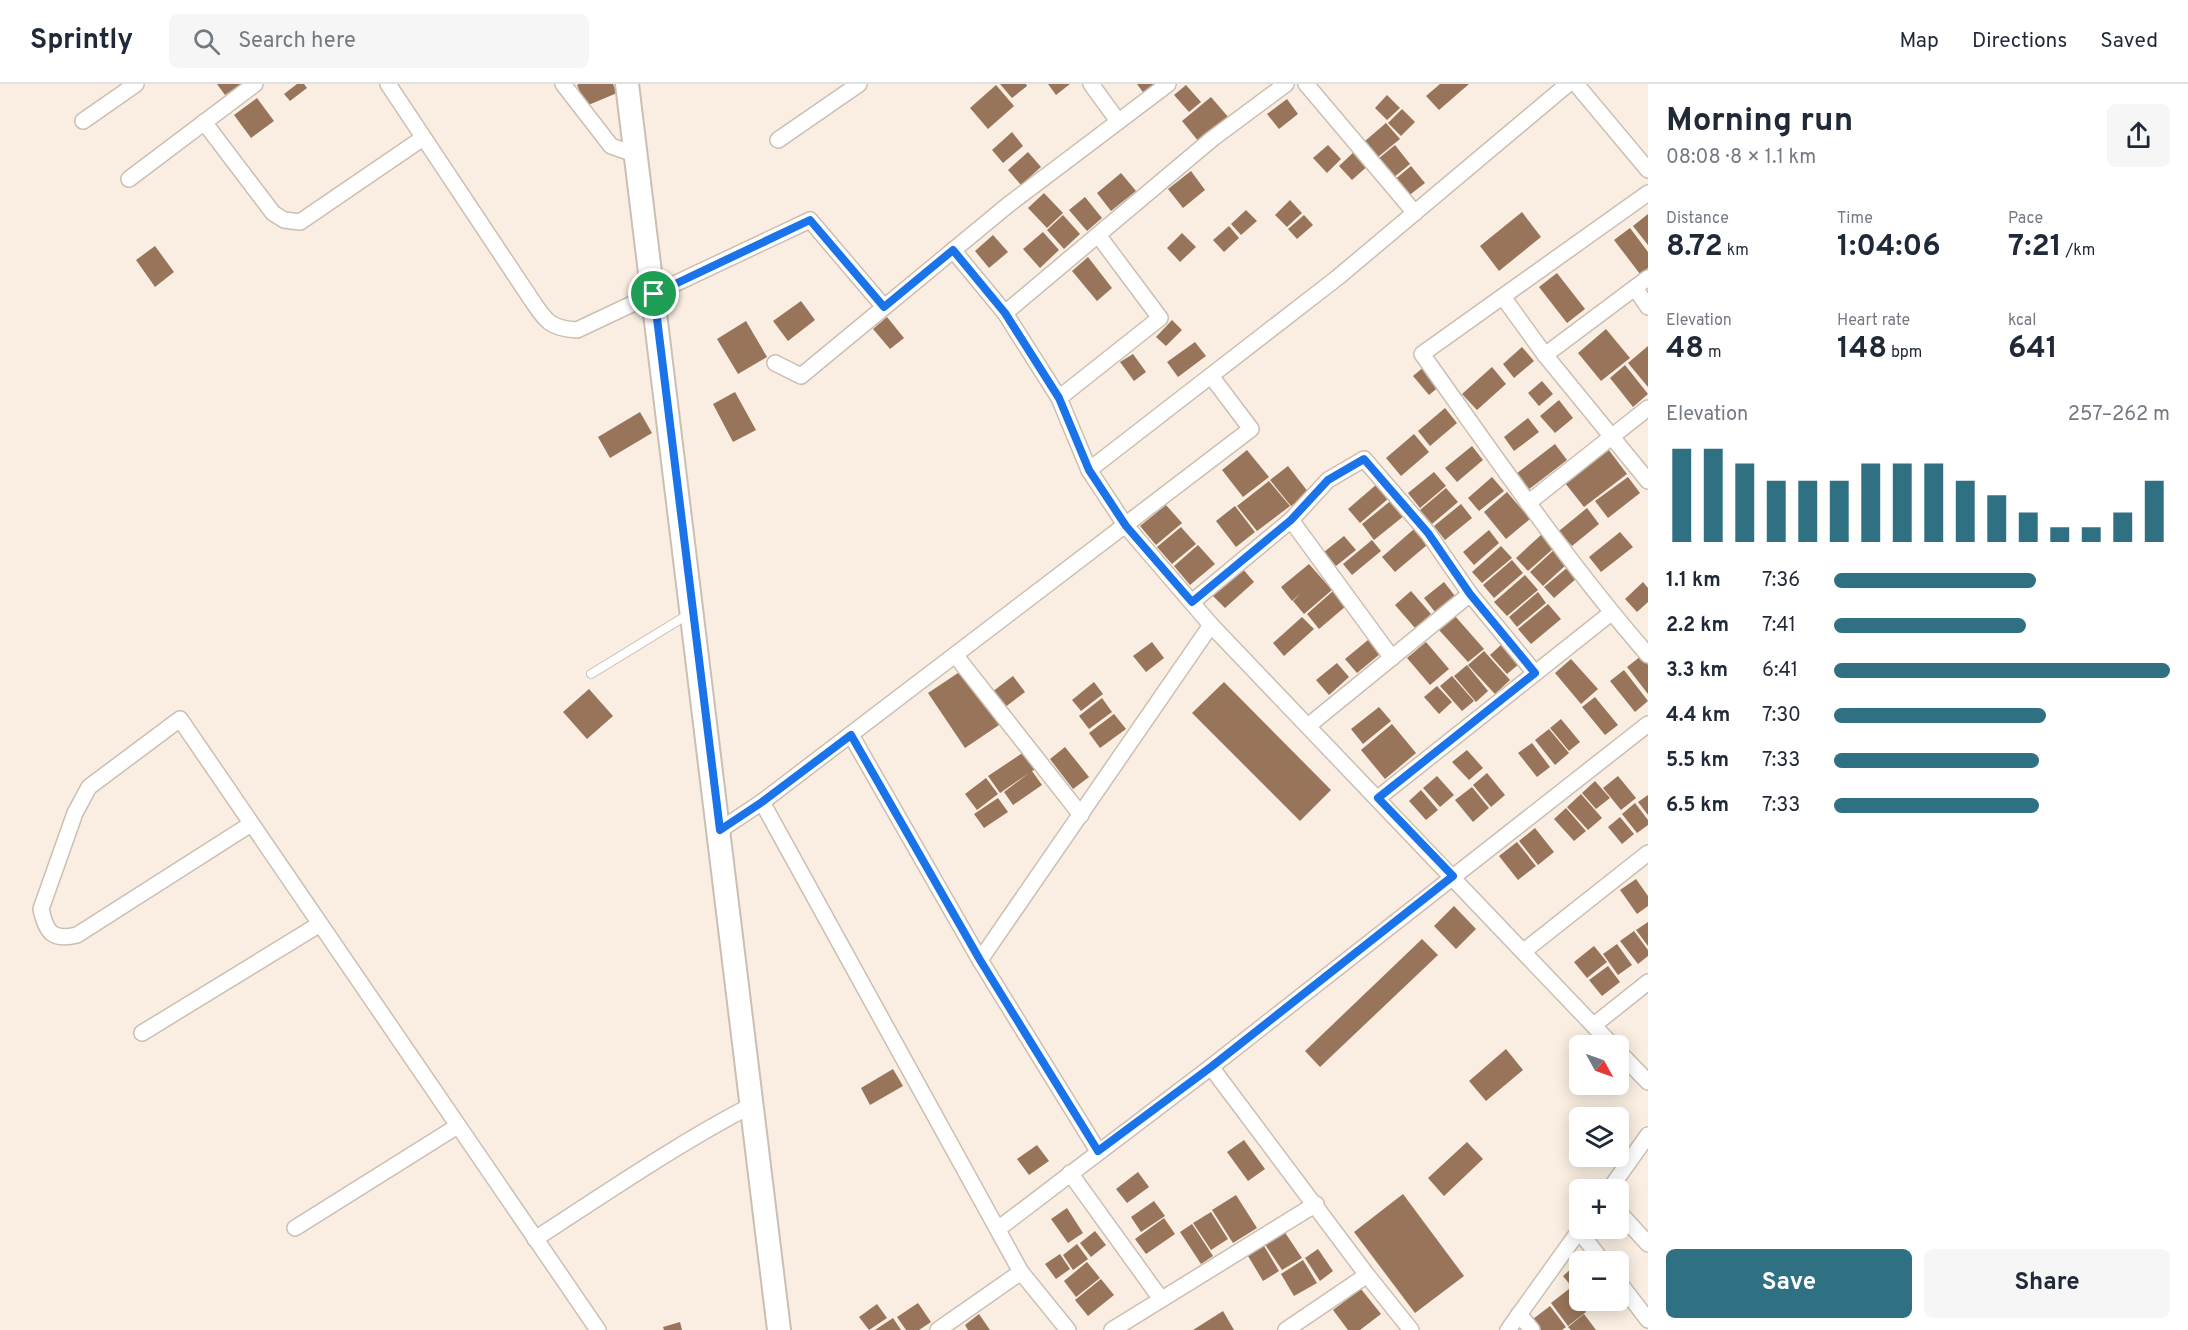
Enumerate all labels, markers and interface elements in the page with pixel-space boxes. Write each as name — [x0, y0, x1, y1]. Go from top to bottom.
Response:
search box — [169, 14, 589, 68]
text: Sprintly — [30, 23, 133, 59]
icon: search — [190, 25, 223, 58]
text: Search here — [238, 28, 356, 55]
text: Map — [1899, 28, 1939, 55]
text: Directions — [1972, 28, 2067, 55]
text: Saved — [2100, 28, 2158, 55]
text: Morning run — [1666, 101, 1853, 143]
button: share — [2107, 104, 2170, 167]
text: 08:08 · 8 × 1.1 km — [1666, 145, 1816, 171]
text: Distance — [1666, 209, 1729, 229]
text: Time — [1837, 209, 1873, 229]
text: Pace — [2008, 209, 2043, 229]
text: 8.72 — [1666, 229, 1723, 266]
text: 1:04:06 — [1837, 229, 1941, 266]
text: 7:21 — [2008, 229, 2062, 266]
text: km — [1723, 241, 1749, 261]
text: /km — [2062, 241, 2095, 261]
pin — [628, 268, 679, 319]
icon: arrive — [637, 277, 670, 310]
text: Elevation — [1666, 311, 1732, 331]
text: Heart rate — [1837, 311, 1910, 331]
text: kcal — [2008, 311, 2036, 331]
text: 48 — [1666, 331, 1704, 368]
text: 148 — [1837, 331, 1887, 368]
text: 641 — [2008, 331, 2058, 368]
text: m — [1704, 343, 1721, 363]
text: bpm — [1887, 343, 1922, 363]
text: Elevation — [1666, 402, 1748, 428]
text: 257–262 m — [2068, 402, 2170, 428]
text: 1.1 km — [1666, 568, 1721, 594]
text: 7:36 — [1762, 568, 1800, 594]
text: 2.2 km — [1666, 613, 1729, 639]
text: 7:41 — [1762, 613, 1796, 639]
text: 3.3 km — [1666, 658, 1728, 684]
text: 6:41 — [1762, 658, 1798, 684]
text: 4.4 km — [1666, 703, 1730, 729]
text: 7:30 — [1762, 703, 1801, 729]
text: 5.5 km — [1666, 748, 1729, 774]
text: 7:33 — [1762, 748, 1800, 774]
text: 6.5 km — [1666, 793, 1729, 819]
text: 7:33 — [1762, 793, 1800, 819]
north arrow — [1569, 1035, 1629, 1095]
map controls — [1569, 1035, 1629, 1311]
button: layers — [1569, 1107, 1629, 1167]
button: + — [1569, 1179, 1629, 1239]
button: Save — [1666, 1249, 1912, 1318]
button: Share — [1924, 1249, 2170, 1318]
button: − — [1569, 1251, 1629, 1311]

